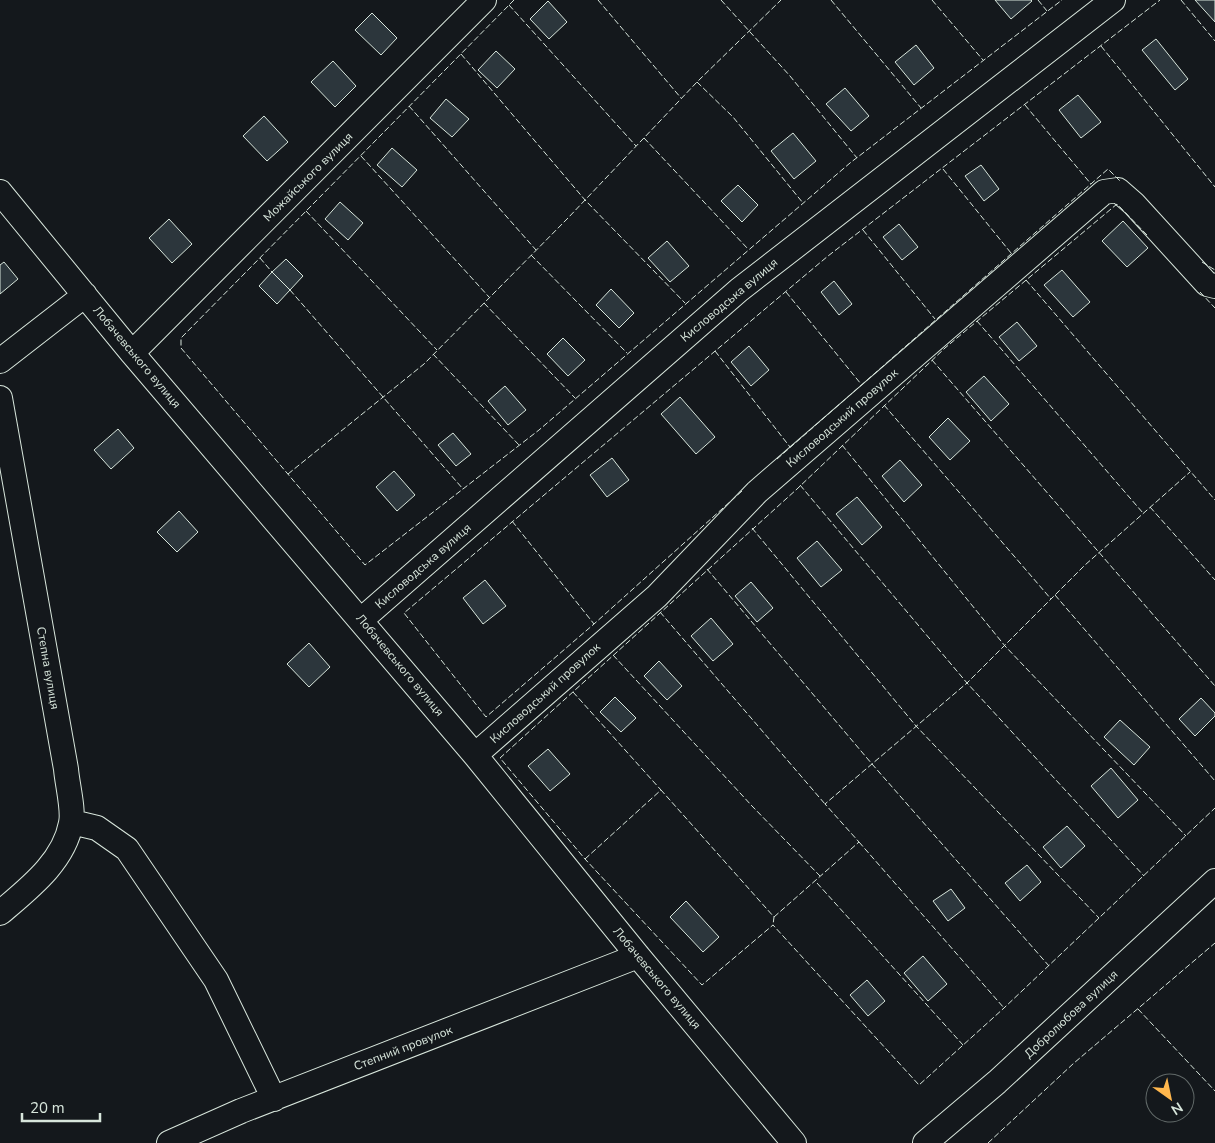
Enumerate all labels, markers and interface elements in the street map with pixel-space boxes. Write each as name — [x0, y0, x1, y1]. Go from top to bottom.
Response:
street label: Можайського вулиця — [260, 129, 356, 225]
street label: Кисловодська вулиця — [677, 254, 781, 346]
street label: Лобачевського вулиця — [89, 302, 185, 412]
street label: Кисловодський провулок — [783, 364, 902, 471]
street label: Кисловодська вулиця — [372, 520, 474, 612]
street label: Лобачевського вулиця — [352, 610, 448, 720]
street label: Степна вулиця — [33, 625, 63, 711]
street label: Кисловодський провулок — [486, 639, 604, 747]
street label: Лобачевського вулиця — [609, 923, 705, 1033]
street label: Добролюбова вулиця — [1021, 966, 1121, 1062]
street label: Степний провулок — [351, 1022, 455, 1074]
north arrow — [1145, 1073, 1195, 1123]
scale bar — [22, 1090, 100, 1122]
text: 20 m — [30, 1098, 65, 1118]
text: N — [1167, 1098, 1186, 1119]

